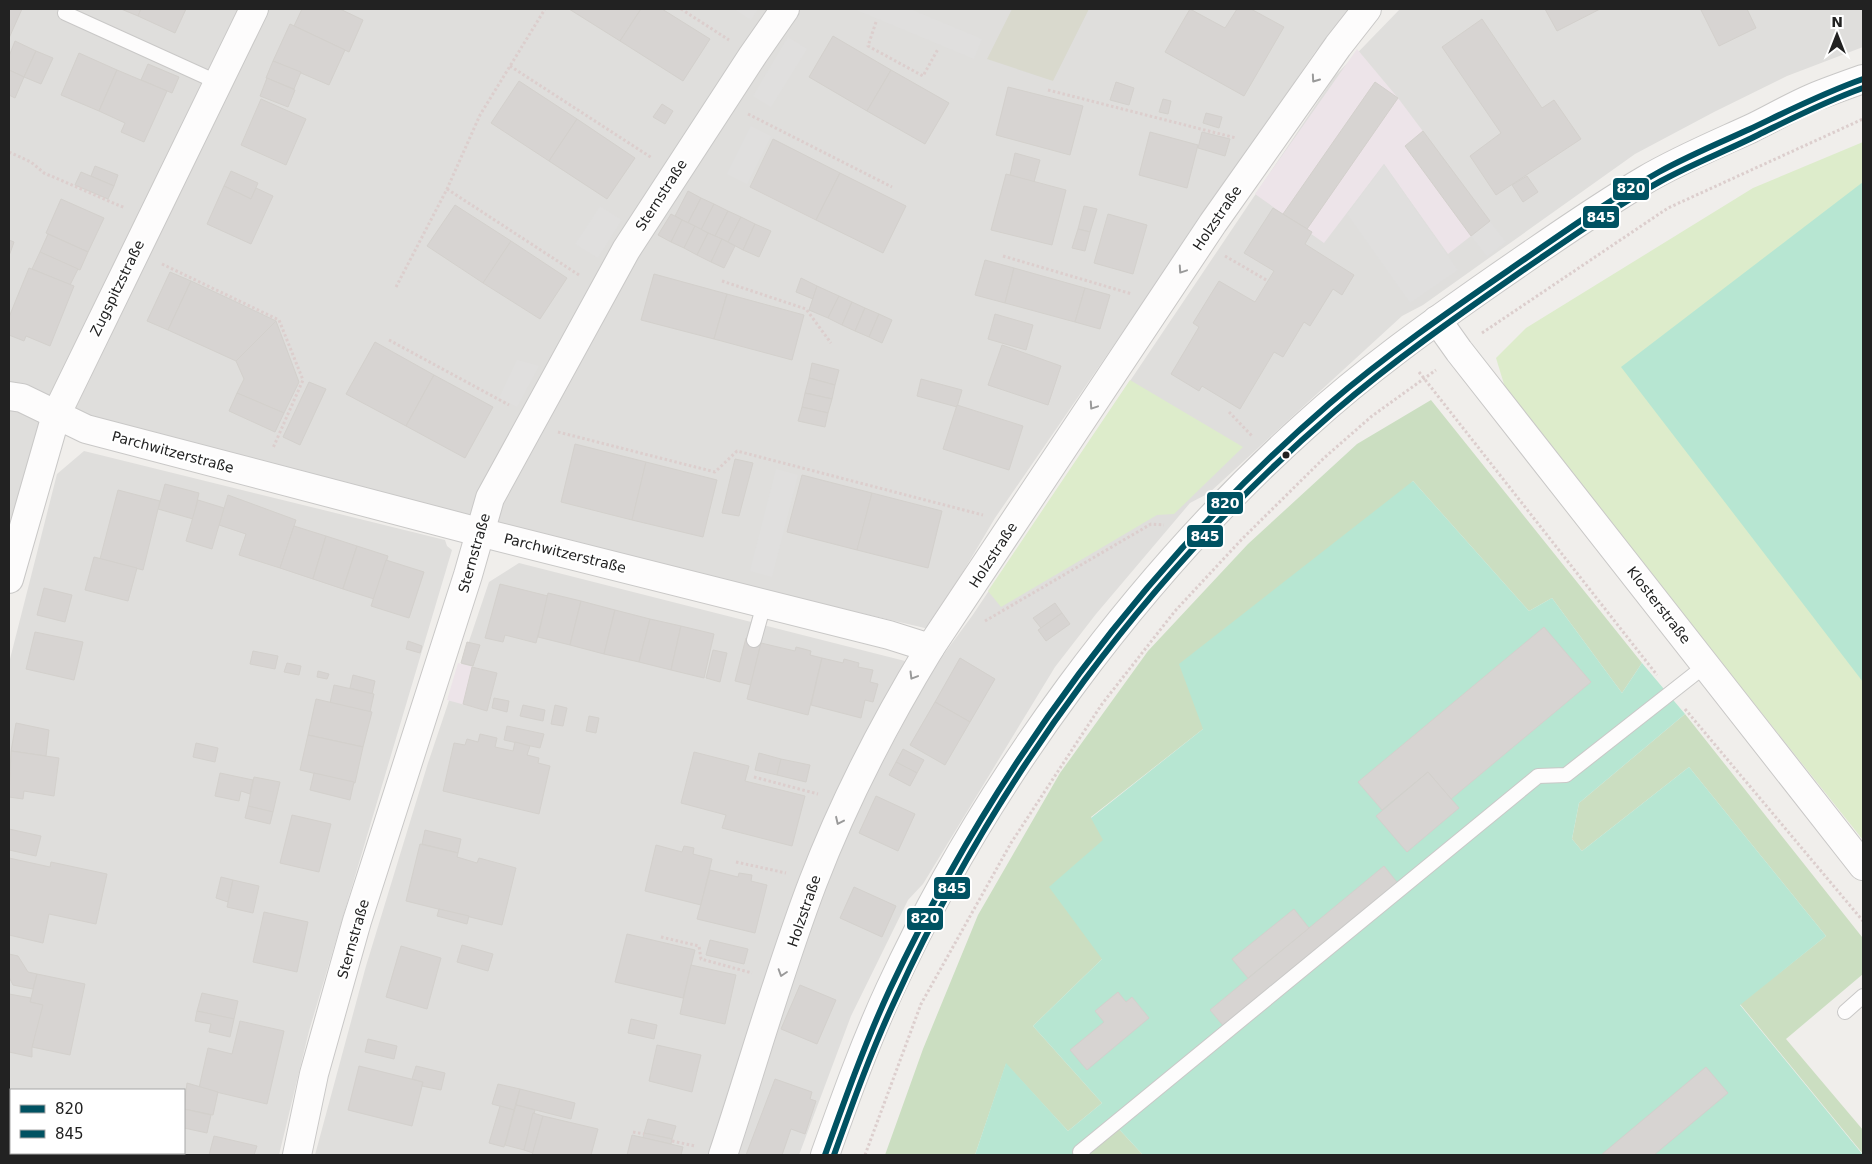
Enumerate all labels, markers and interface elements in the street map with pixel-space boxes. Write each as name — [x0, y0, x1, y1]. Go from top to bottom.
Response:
north arrow — [1812, 10, 1862, 60]
text: N — [1831, 14, 1843, 30]
one-way arrow — [1312, 73, 1321, 83]
street label: Sternstraße — [632, 156, 690, 234]
line badge: 820 — [1612, 177, 1650, 201]
text: 820 — [1616, 180, 1646, 196]
street label: Holzstraße — [1189, 182, 1245, 254]
line badge: 845 — [1582, 205, 1620, 229]
text: 845 — [1586, 209, 1616, 225]
street label: Zugspitzstraße — [87, 237, 147, 339]
one-way arrow — [1179, 264, 1188, 273]
one-way arrow — [1090, 400, 1099, 409]
street label: Parchwitzerstraße — [110, 428, 236, 476]
unlabelled marker — [1281, 450, 1291, 460]
line badge: 820 — [1206, 491, 1244, 515]
text: 820 — [1210, 495, 1240, 511]
street label: Sternstraße — [455, 511, 493, 595]
street label: Holzstraße — [966, 519, 1020, 591]
line badge: 845 — [1186, 524, 1224, 548]
text: 845 — [1190, 528, 1220, 544]
street label: Parchwitzerstraße — [502, 530, 628, 576]
street label: Klosterstraße — [1624, 563, 1694, 647]
one-way arrow — [910, 671, 920, 680]
one-way arrow — [835, 816, 845, 825]
street label: Holzstraße — [784, 873, 824, 949]
line badge: 845 — [933, 876, 971, 900]
text: 845 — [937, 880, 967, 896]
street label: Sternstraße — [334, 897, 372, 981]
line badge: 820 — [906, 907, 944, 931]
text: 820 — [910, 910, 940, 926]
one-way arrow — [778, 968, 788, 977]
legend — [10, 1089, 185, 1154]
text: 820 — [55, 1100, 84, 1118]
text: 845 — [55, 1125, 84, 1143]

